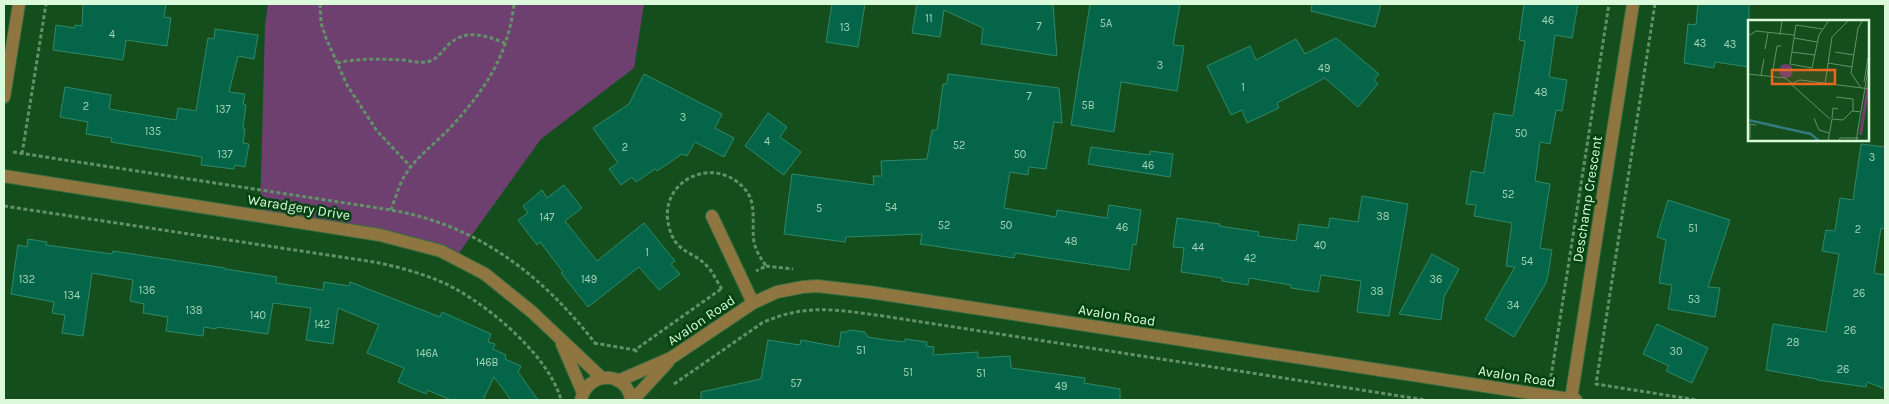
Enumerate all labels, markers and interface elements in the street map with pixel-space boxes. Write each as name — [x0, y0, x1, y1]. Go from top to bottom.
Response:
house number: 11 — [925, 12, 933, 25]
house number: 46 — [1542, 14, 1554, 27]
house number: 5A — [1100, 17, 1113, 30]
house number: 7 — [1036, 20, 1042, 33]
inset map — [1748, 20, 1869, 141]
house number: 13 — [840, 21, 850, 34]
house number: 4 — [109, 28, 115, 41]
house number: 43 — [1694, 37, 1706, 50]
house number: 43 — [1724, 38, 1736, 51]
house number: 3 — [1157, 59, 1163, 72]
house number: 49 — [1318, 62, 1330, 75]
house number: 1 — [1241, 81, 1245, 94]
house number: 48 — [1535, 86, 1548, 99]
house number: 7 — [1026, 90, 1032, 103]
house number: 5B — [1081, 99, 1095, 112]
house number: 2 — [83, 100, 89, 113]
house number: 137 — [215, 103, 231, 116]
house number: 3 — [680, 111, 686, 124]
house number: 135 — [145, 125, 161, 138]
house number: 50 — [1515, 127, 1527, 140]
street label: Deschamp Crescent — [1569, 134, 1606, 264]
house number: 4 — [764, 135, 770, 148]
house number: 52 — [953, 139, 965, 152]
house number: 2 — [622, 141, 628, 154]
house number: 137 — [217, 148, 233, 161]
house number: 50 — [1014, 148, 1026, 161]
house number: 3 — [1869, 151, 1875, 164]
house number: 46 — [1142, 159, 1154, 172]
house number: 52 — [1502, 188, 1514, 201]
street label: Waradgery Drive — [246, 191, 351, 224]
house number: 54 — [885, 201, 897, 214]
house number: 5 — [816, 202, 822, 215]
house number: 38 — [1376, 210, 1390, 223]
house number: 147 — [540, 211, 554, 224]
house number: 52 — [938, 219, 950, 232]
house number: 50 — [1000, 219, 1012, 232]
house number: 46 — [1116, 221, 1128, 234]
house number: 51 — [1688, 222, 1698, 235]
house number: 2 — [1855, 223, 1861, 236]
house number: 48 — [1065, 235, 1078, 248]
house number: 40 — [1314, 239, 1326, 252]
house number: 44 — [1192, 241, 1204, 254]
house number: 1 — [645, 246, 649, 259]
house number: 42 — [1244, 252, 1256, 265]
house number: 54 — [1521, 255, 1533, 268]
house number: 132 — [19, 273, 35, 286]
house number: 149 — [581, 273, 597, 286]
house number: 36 — [1430, 273, 1442, 286]
house number: 136 — [139, 284, 155, 297]
house number: 38 — [1370, 285, 1384, 298]
house number: 26 — [1853, 287, 1865, 300]
house number: 134 — [64, 289, 80, 302]
street label: Avalon Road — [664, 292, 738, 349]
house number: 53 — [1688, 293, 1700, 306]
house number: 34 — [1507, 299, 1519, 312]
street label: Avalon Road — [1077, 301, 1157, 330]
house number: 138 — [186, 304, 203, 317]
house number: 140 — [250, 309, 266, 322]
house number: 142 — [314, 318, 330, 331]
house number: 26 — [1844, 324, 1856, 337]
house number: 28 — [1786, 336, 1800, 349]
house number: 51 — [856, 344, 866, 357]
house number: 30 — [1669, 345, 1683, 358]
house number: 146A — [416, 347, 439, 360]
house number: 146B — [476, 356, 499, 369]
street label: Avalon Road — [1477, 362, 1557, 391]
house number: 26 — [1837, 363, 1849, 376]
house number: 51 — [903, 366, 913, 379]
house number: 51 — [976, 367, 986, 380]
house number: 57 — [790, 377, 802, 390]
house number: 49 — [1055, 380, 1067, 393]

